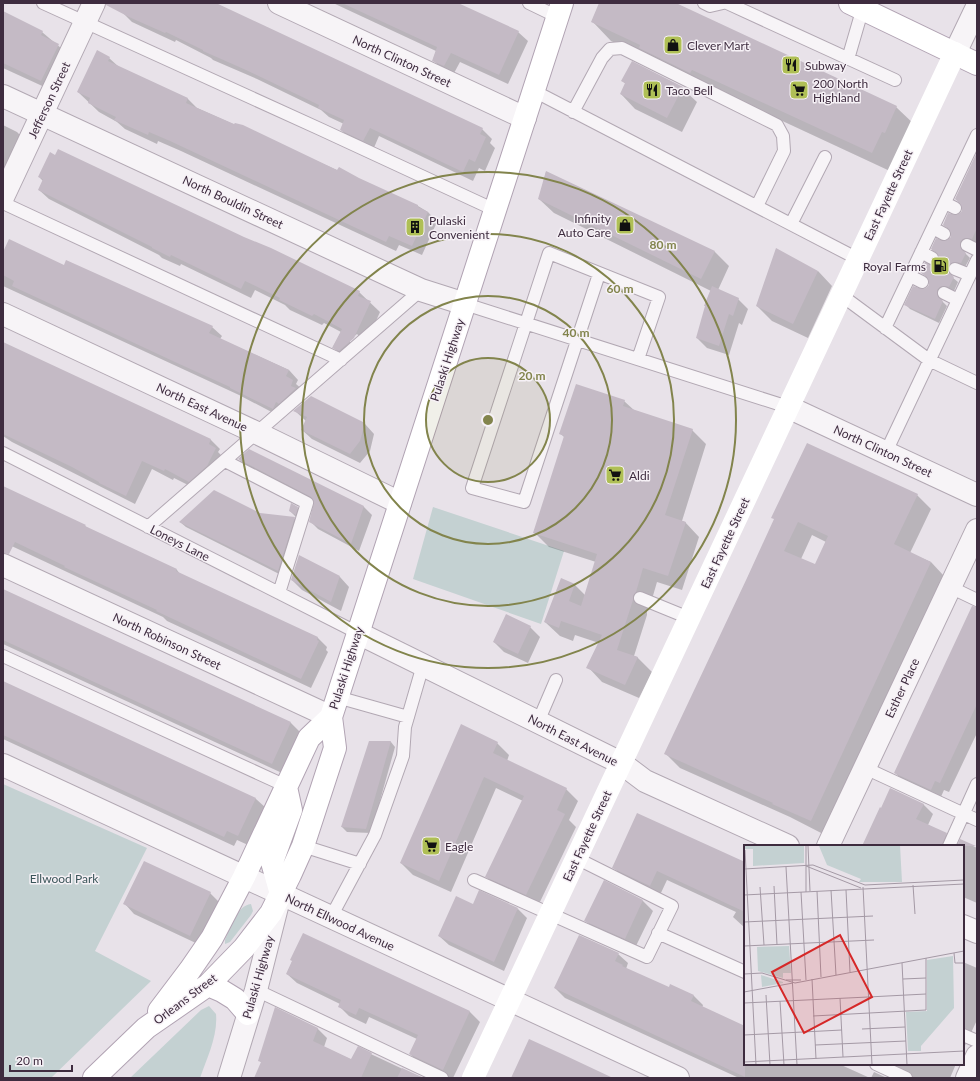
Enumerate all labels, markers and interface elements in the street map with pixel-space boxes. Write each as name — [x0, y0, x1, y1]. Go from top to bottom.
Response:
street label: North Clinton Street — [350, 32, 454, 91]
shop icon: Clever Mart — [662, 34, 684, 56]
place label: Clever Mart — [687, 38, 750, 53]
restaurant icon: Subway — [780, 54, 802, 76]
place label: Subway — [805, 58, 847, 73]
street label: Jefferson Street — [25, 59, 74, 141]
place label: 200 North Highland — [813, 76, 868, 105]
restaurant icon: Taco Bell — [641, 79, 663, 101]
supermarket icon: 200 North Highland — [788, 79, 810, 101]
place label: Taco Bell — [666, 83, 713, 98]
street label: East Fayette Street — [860, 147, 916, 243]
street label: North Bouldin Street — [180, 172, 286, 232]
place label: Infinity Auto Care — [558, 211, 612, 240]
place label: Pulaski Convenient — [429, 213, 490, 242]
shop icon: Infinity Auto Care — [614, 214, 636, 236]
building icon: Pulaski Convenient — [404, 216, 426, 238]
text: 80 m — [650, 237, 676, 252]
fuel station icon: Royal Farms — [929, 255, 951, 277]
place label: Royal Farms — [863, 259, 926, 274]
text: 60 m — [607, 281, 633, 296]
street label: Pulaski Highway — [427, 316, 468, 403]
text: 40 m — [563, 325, 589, 340]
text: 20 m — [519, 368, 545, 383]
street label: North East Avenue — [154, 379, 250, 435]
centre of rings — [481, 413, 495, 427]
street label: North Clinton Street — [831, 422, 935, 481]
supermarket icon: Aldi — [604, 464, 626, 486]
place label: Aldi — [629, 468, 650, 483]
street label: East Fayette Street — [697, 495, 753, 591]
street label: Loneys Lane — [148, 522, 212, 564]
street label: North Robinson Street — [110, 609, 224, 673]
street label: Pulaski Highway — [326, 624, 367, 711]
street label: Esther Place — [882, 656, 922, 720]
street label: North East Avenue — [526, 711, 620, 769]
street label: East Fayette Street — [559, 788, 615, 884]
supermarket icon: Eagle — [420, 835, 442, 857]
place label: Eagle — [445, 839, 473, 854]
inset map — [744, 845, 964, 1065]
park label: Ellwood Park — [30, 871, 99, 886]
street label: North Ellwood Avenue — [283, 890, 397, 954]
street label: Pulaski Highway — [239, 933, 277, 1020]
street label: Orleans Street — [150, 970, 220, 1028]
scale bar — [10, 1047, 72, 1073]
text: 20 m — [16, 1053, 43, 1068]

